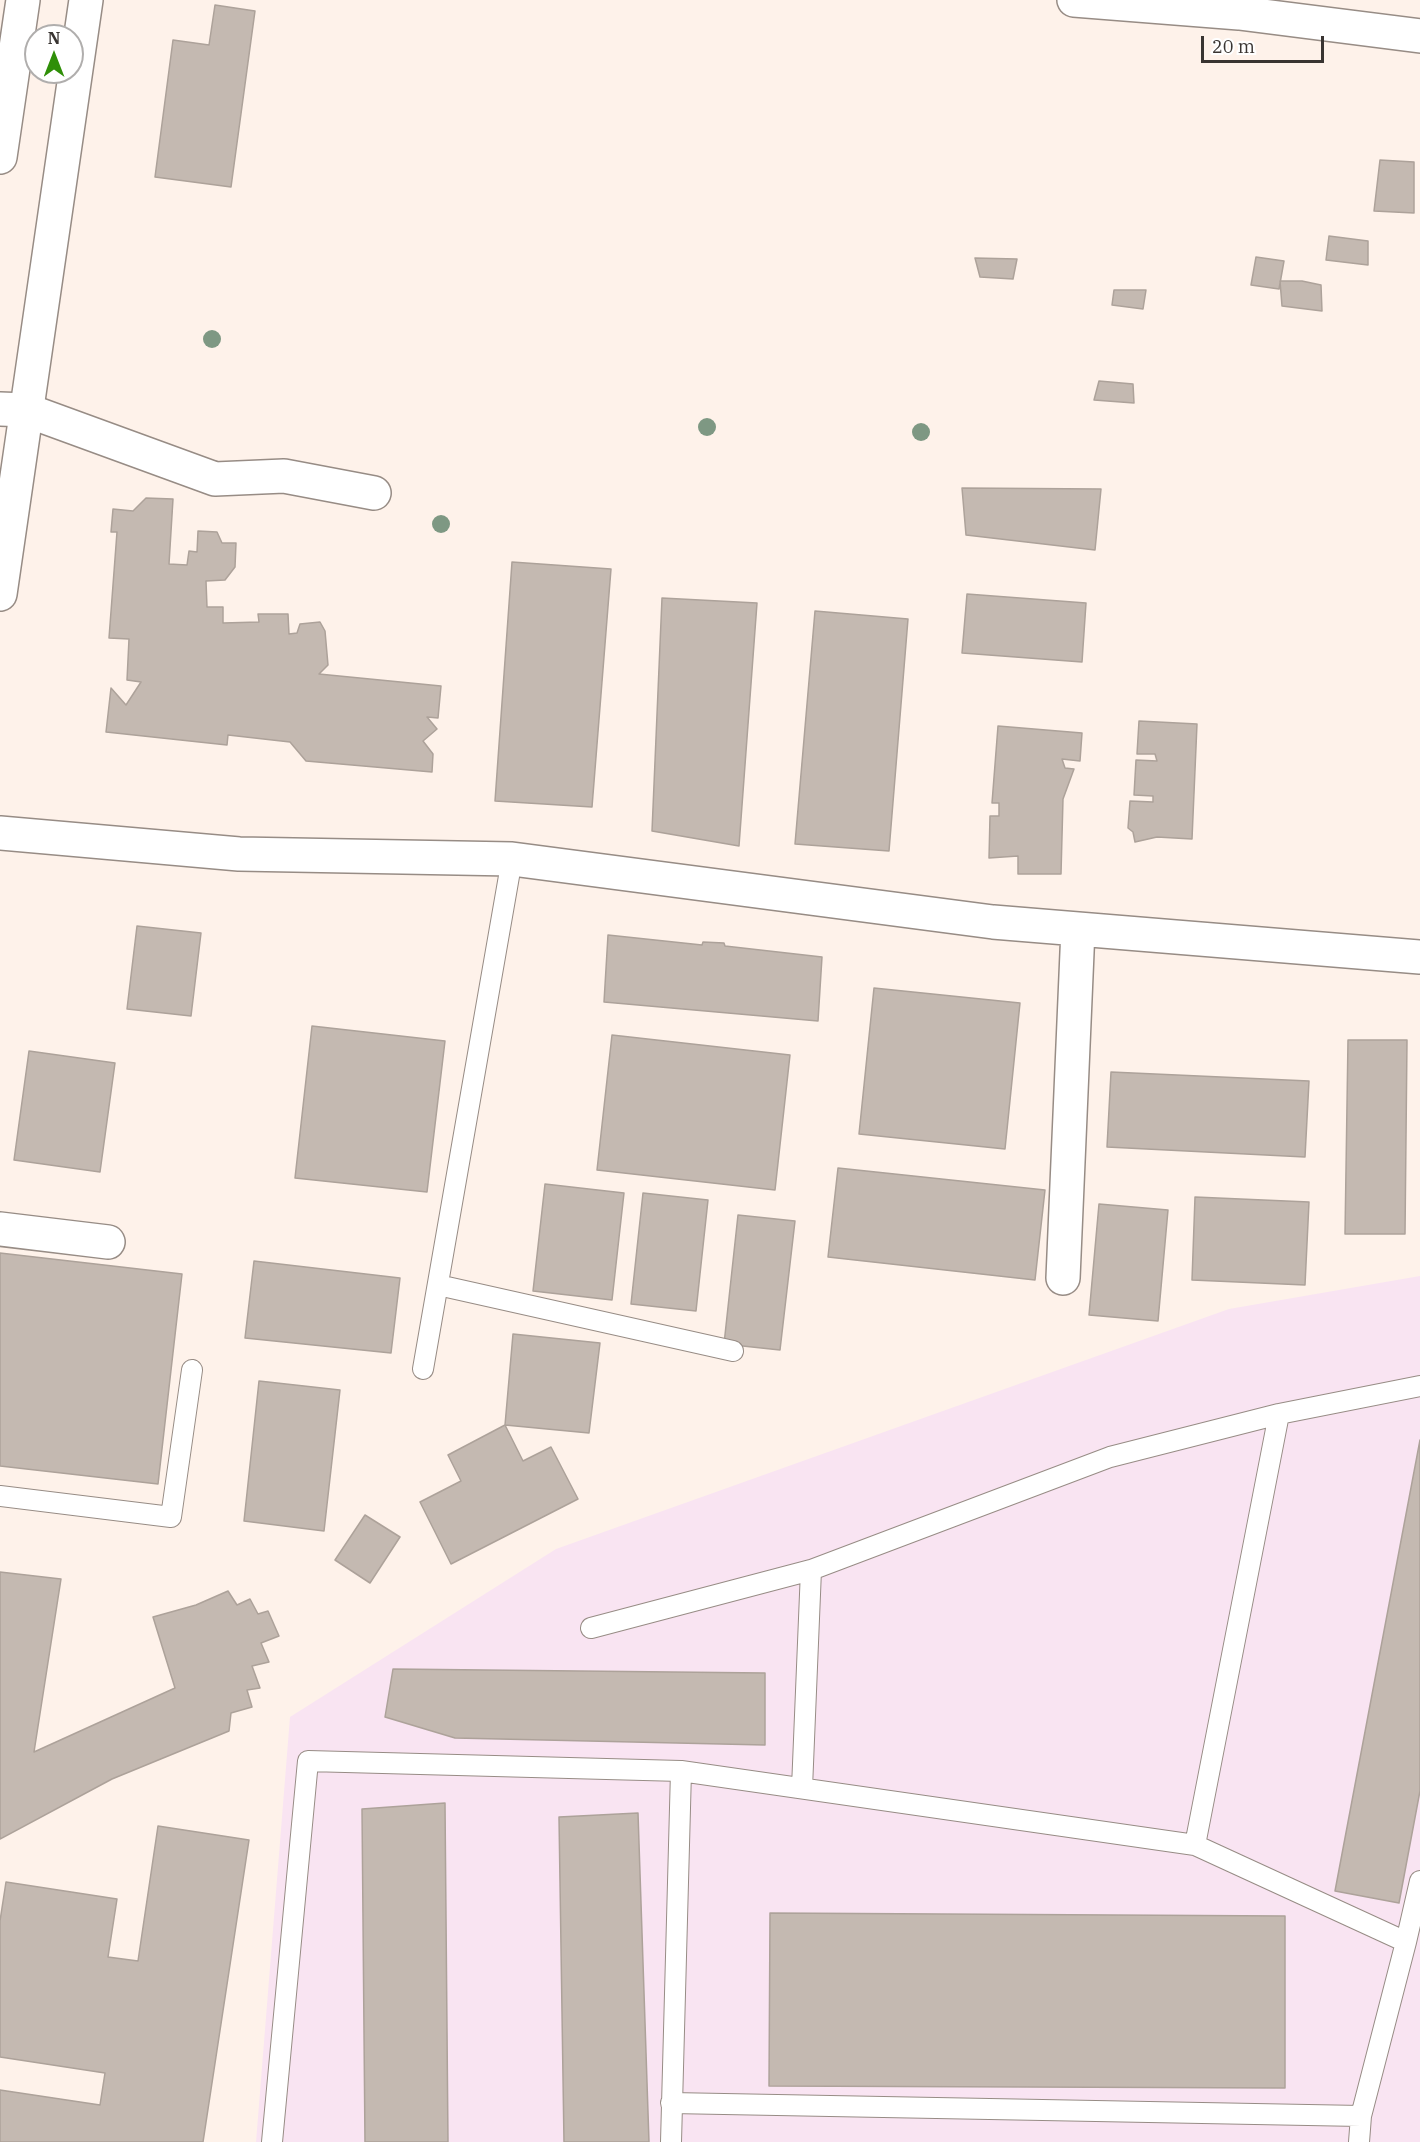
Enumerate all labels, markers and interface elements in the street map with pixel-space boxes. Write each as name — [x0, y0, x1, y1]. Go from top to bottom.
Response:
north arrow — [24, 24, 84, 84]
scale bar — [1204, 24, 1327, 62]
text: N — [48, 28, 60, 48]
text: 20 m — [1212, 35, 1255, 58]

